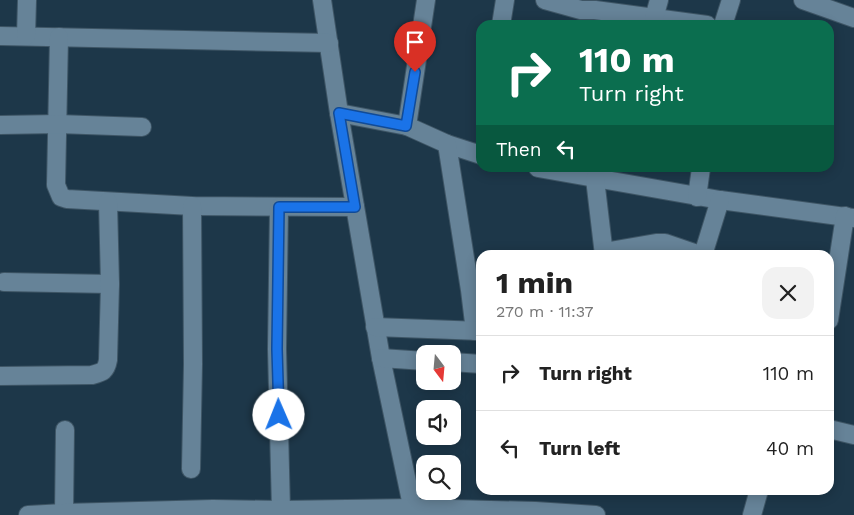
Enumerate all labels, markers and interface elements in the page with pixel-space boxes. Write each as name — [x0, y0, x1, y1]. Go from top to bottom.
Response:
pin — [394, 21, 436, 72]
icon: arrive — [401, 28, 429, 56]
text: 110 m — [579, 39, 675, 81]
icon: right — [496, 40, 561, 105]
text: Turn right — [579, 81, 684, 106]
icon: left — [552, 135, 580, 163]
text: Then — [496, 138, 542, 161]
text: 1 min — [496, 265, 573, 300]
button: close — [762, 267, 814, 319]
text: 270 m · 11:37 — [496, 302, 593, 321]
north arrow — [416, 345, 461, 390]
map controls — [416, 345, 461, 500]
icon: right — [496, 359, 524, 387]
text: Turn right — [539, 362, 632, 385]
text: 110 m — [763, 362, 814, 385]
position arrow — [252, 388, 304, 440]
button: sound — [416, 400, 461, 445]
icon: left — [496, 434, 524, 462]
text: Turn left — [539, 437, 620, 460]
text: 40 m — [766, 437, 814, 460]
button: search — [416, 455, 461, 500]

